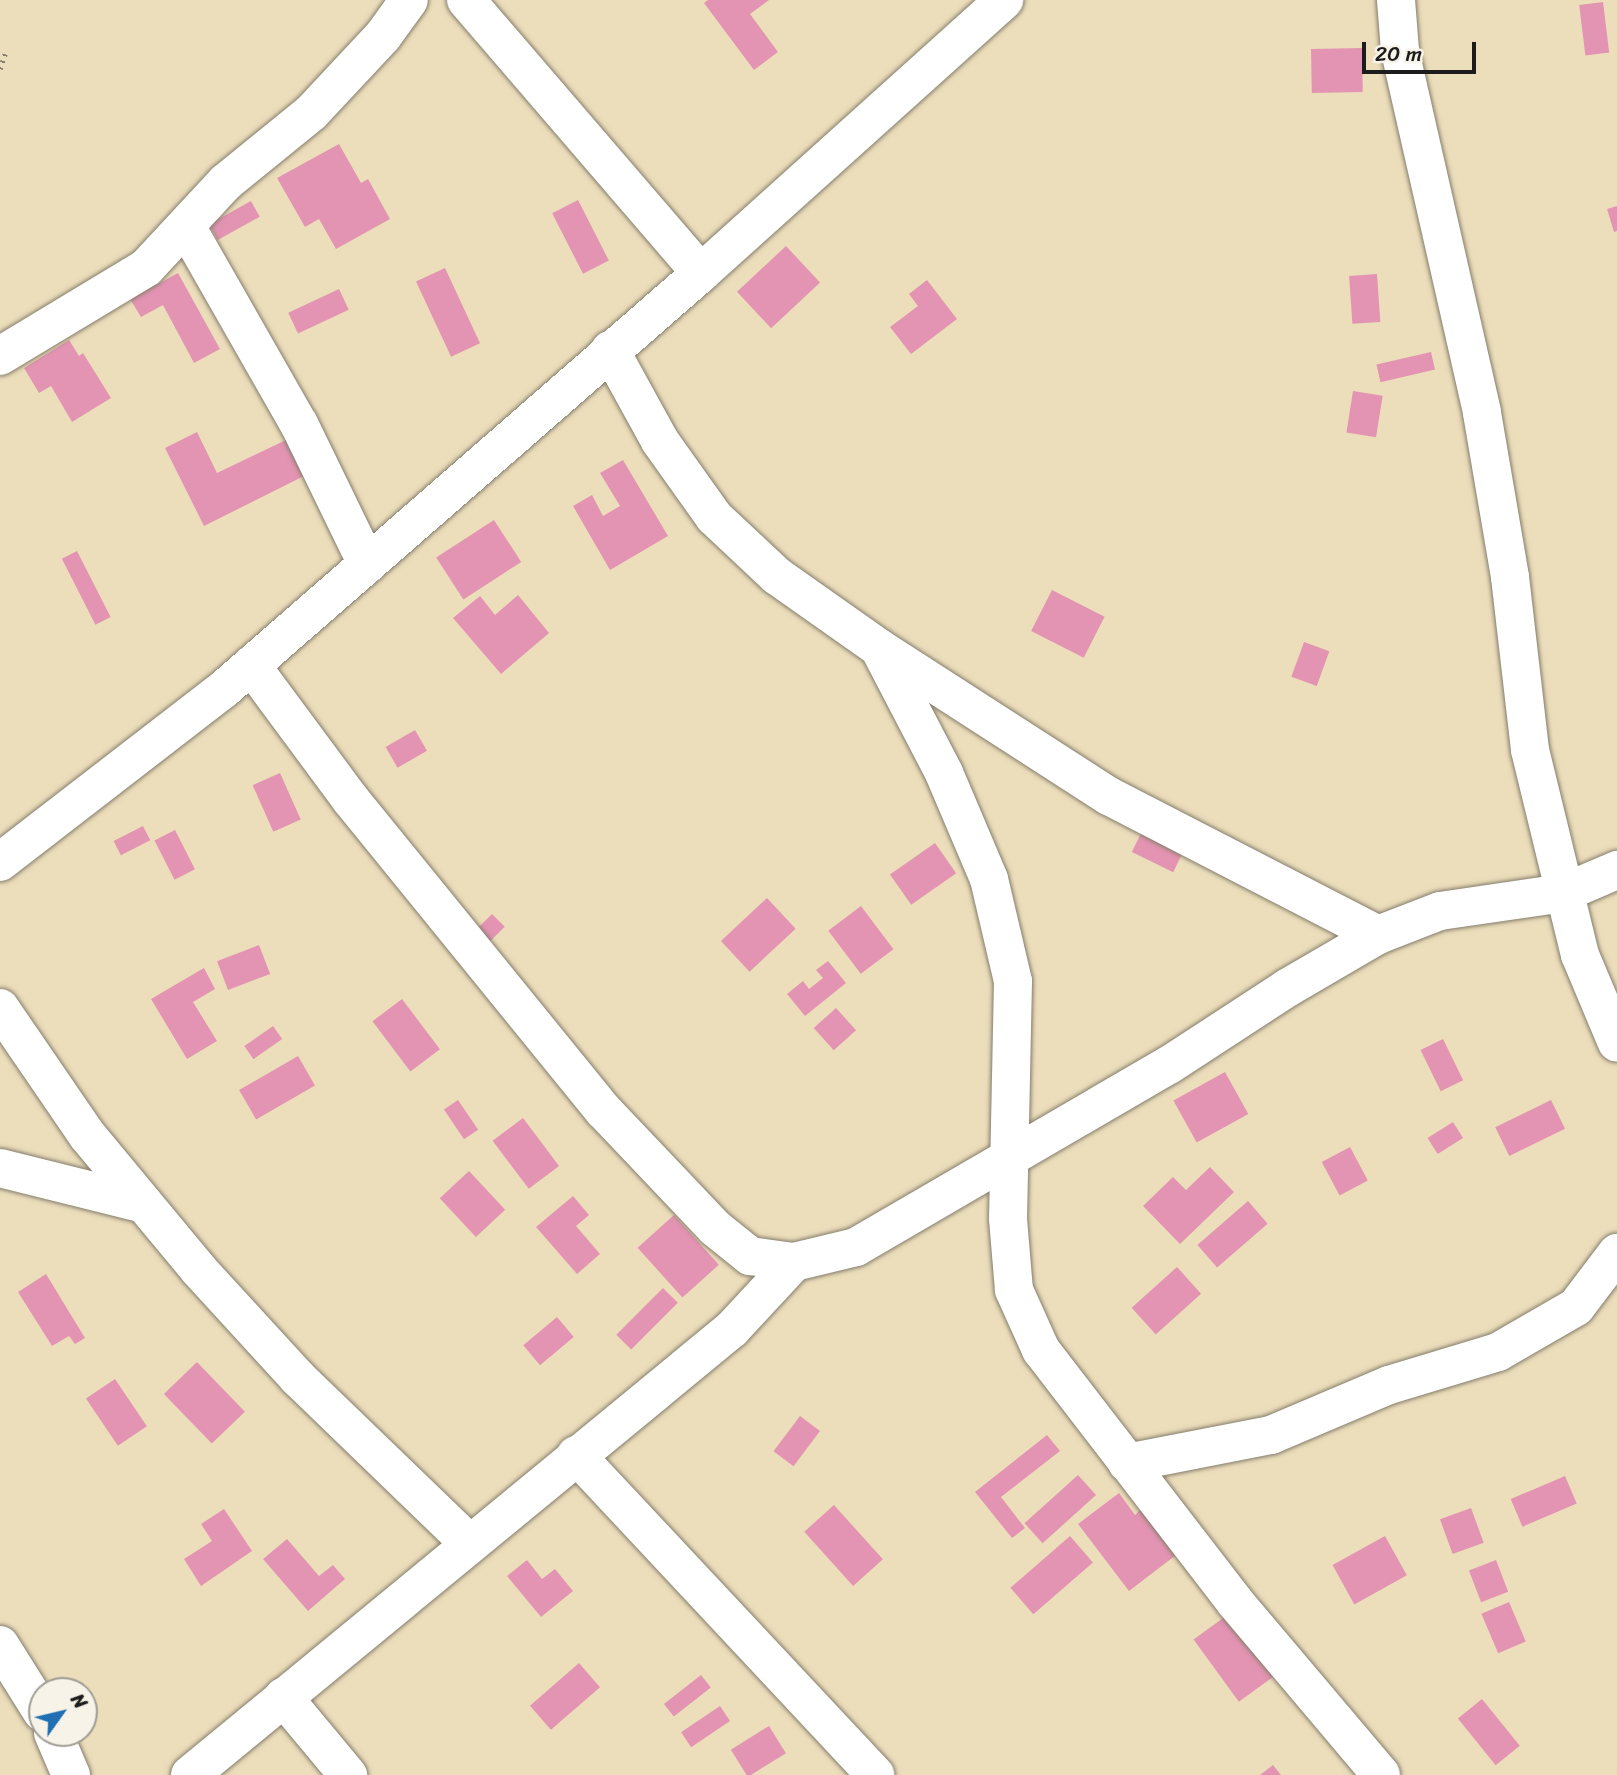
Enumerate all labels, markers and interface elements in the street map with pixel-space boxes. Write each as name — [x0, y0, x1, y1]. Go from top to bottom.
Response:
scale bar — [1365, 28, 1479, 72]
text: 20 m — [1375, 35, 1422, 73]
north arrow — [28, 1677, 98, 1747]
text: N — [62, 1686, 97, 1716]

